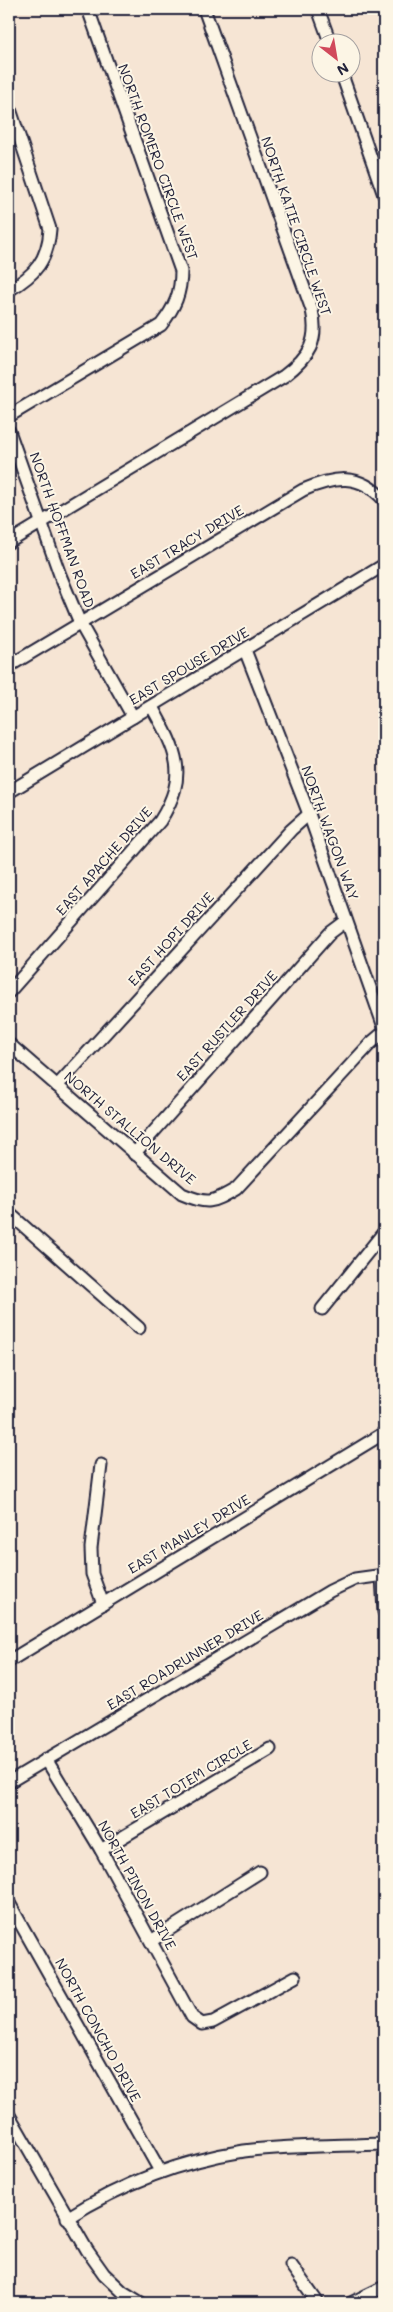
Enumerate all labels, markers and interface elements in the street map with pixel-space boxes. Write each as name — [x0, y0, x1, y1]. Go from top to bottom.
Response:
north arrow — [310, 32, 360, 82]
text: N — [333, 59, 352, 80]
street label: NORTH ROMERO CIRCLE WEST — [114, 61, 203, 263]
street label: NORTH KATIE CIRCLE WEST — [257, 134, 336, 318]
street label: NORTH HOFFMAN ROAD — [25, 449, 100, 610]
street label: EAST TRACY DRIVE — [127, 500, 247, 583]
street label: EAST SPOUSE DRIVE — [125, 622, 252, 709]
street label: NORTH WAGON WAY — [297, 763, 364, 903]
street label: EAST APACHE DRIVE — [51, 802, 156, 919]
street label: EAST HOPI DRIVE — [123, 888, 218, 990]
street label: EAST RUSTLER DRIVE — [172, 966, 281, 1085]
street label: NORTH STALLION DRIVE — [60, 1067, 200, 1188]
street label: EAST MANLEY DRIVE — [124, 1489, 254, 1578]
street label: EAST ROADRUNNER DRIVE — [103, 1605, 267, 1714]
street label: EAST TOTEM CIRCLE — [126, 1735, 255, 1822]
street label: NORTH PINON DRIVE — [94, 1817, 181, 1953]
street label: NORTH CONCHO DRIVE — [51, 1955, 146, 2105]

